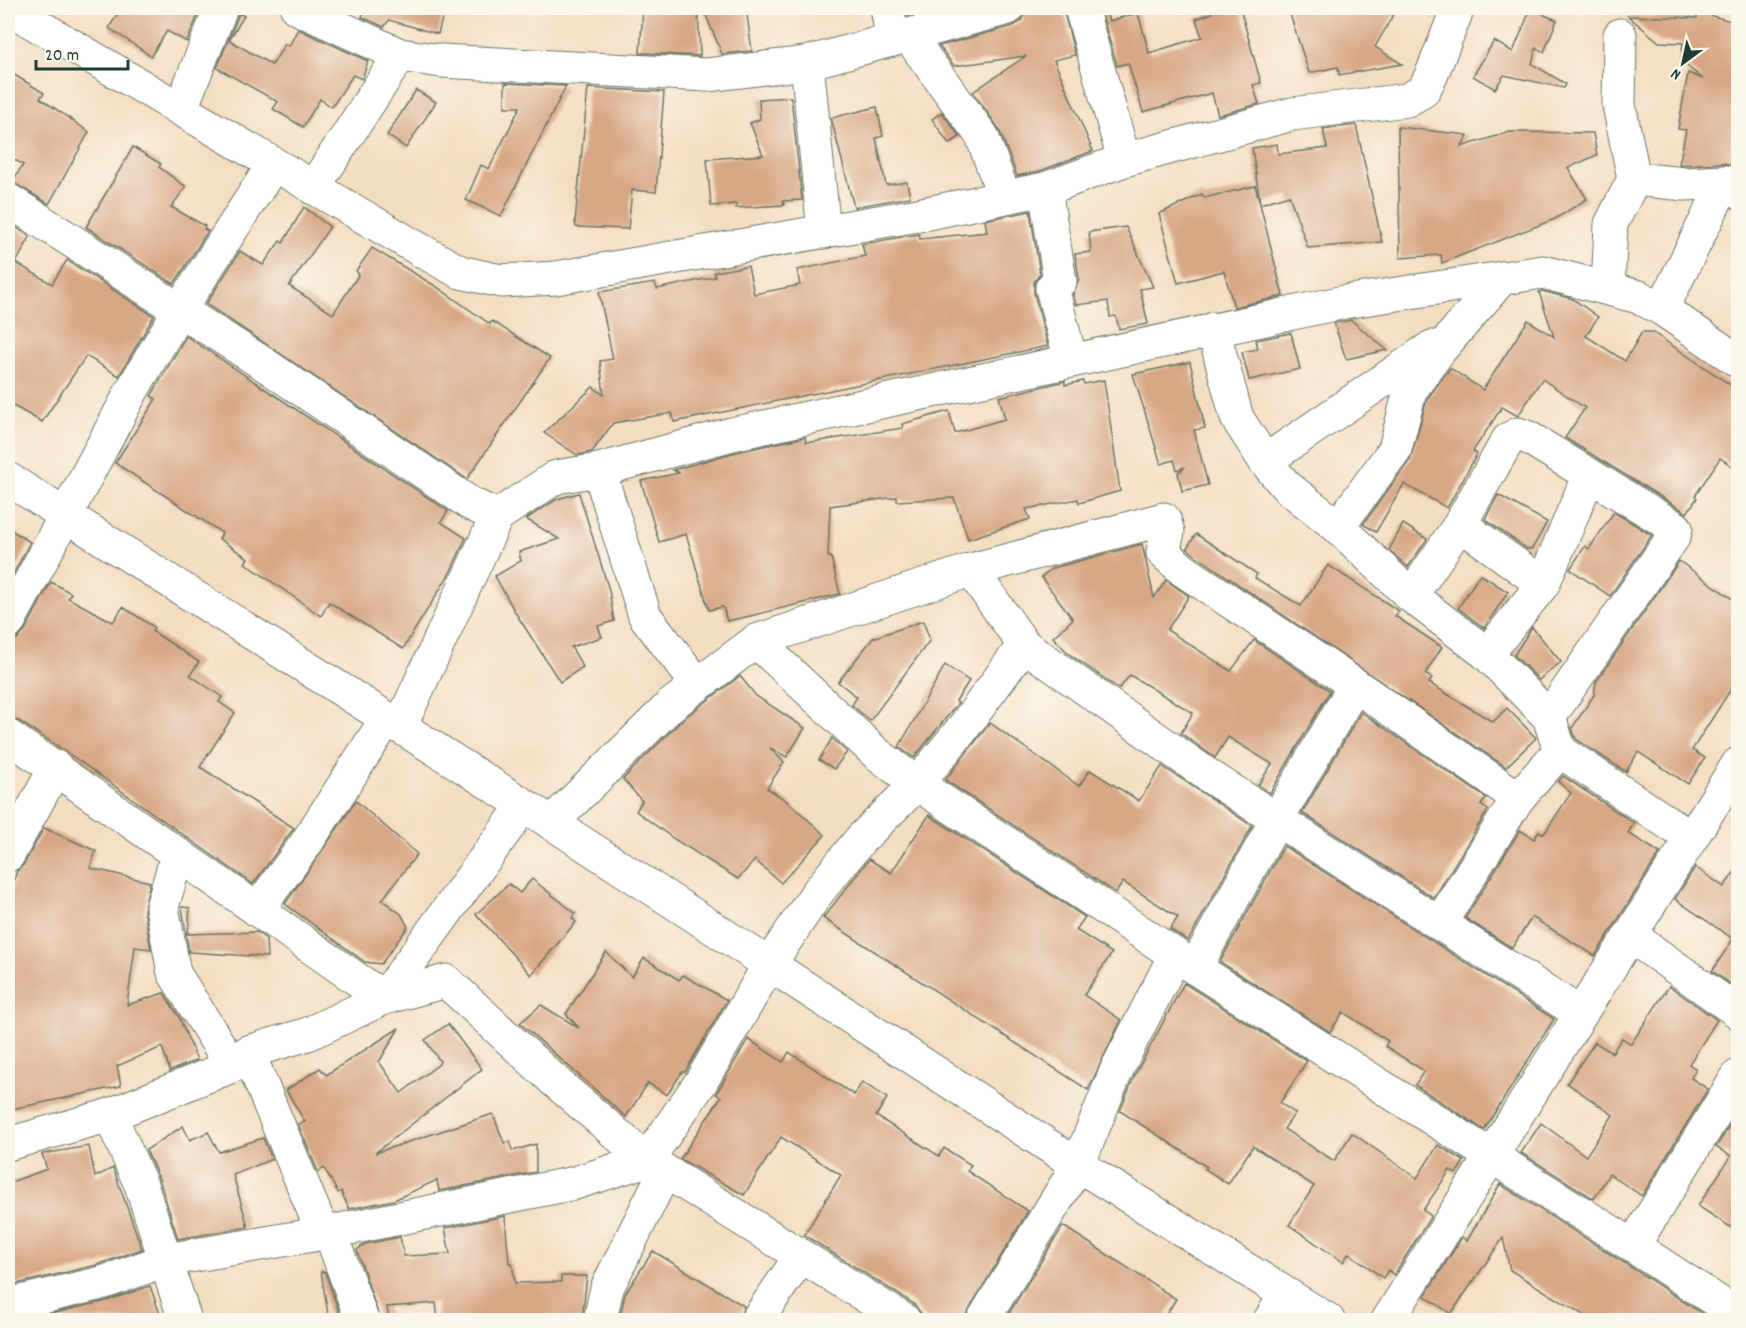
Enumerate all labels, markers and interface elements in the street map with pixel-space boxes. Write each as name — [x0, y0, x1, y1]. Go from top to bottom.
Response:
scale bar — [36, 33, 128, 71]
north arrow — [1653, 33, 1713, 93]
text: 20 m — [45, 44, 79, 69]
text: N — [1667, 62, 1686, 85]

